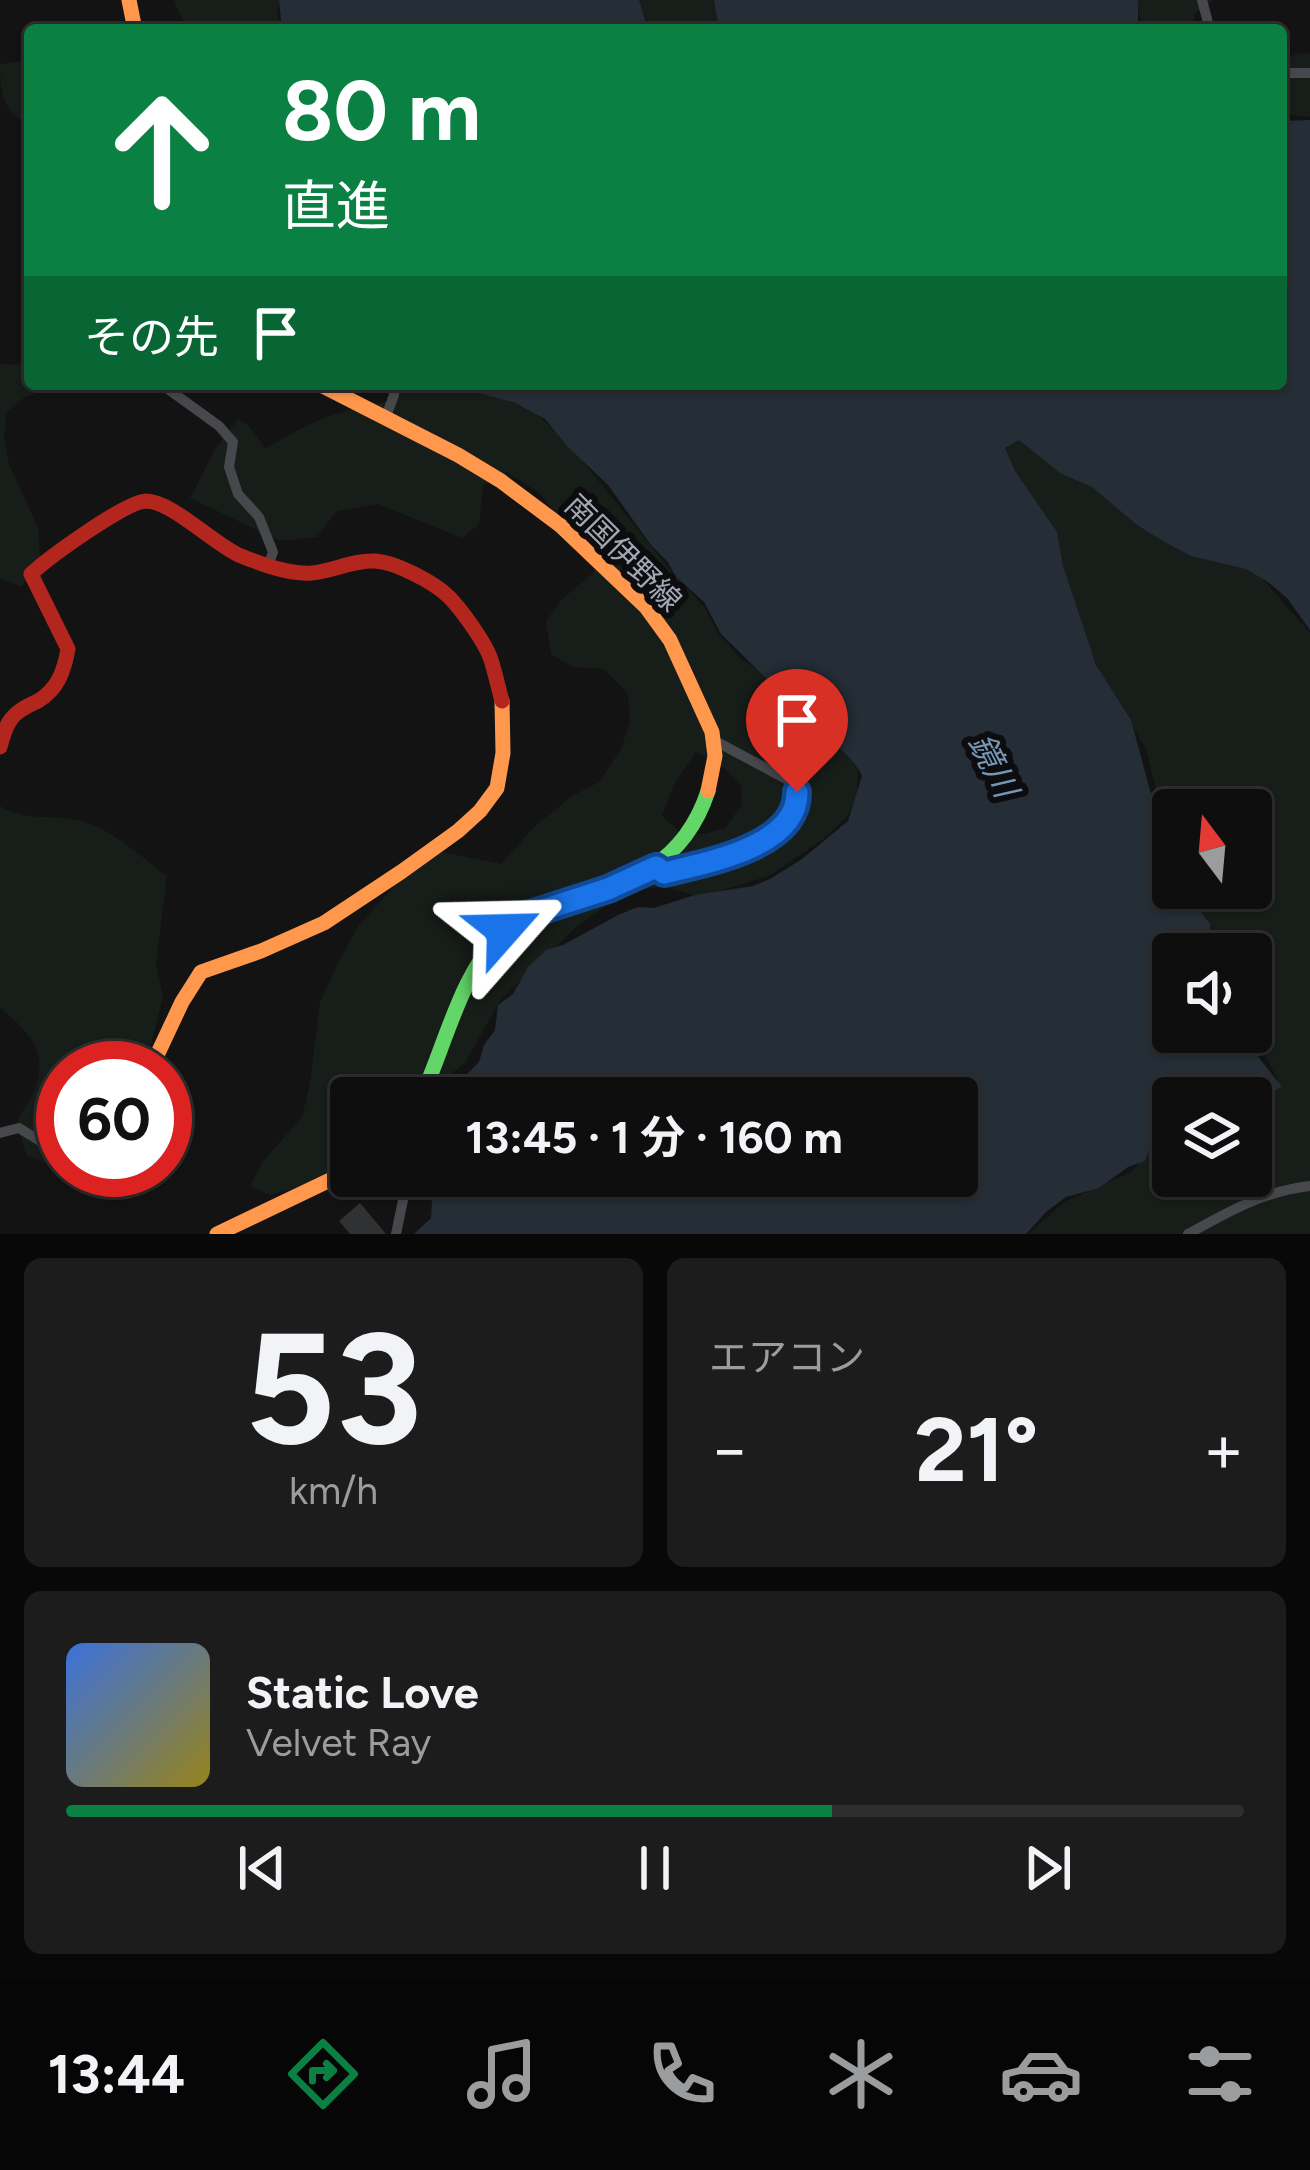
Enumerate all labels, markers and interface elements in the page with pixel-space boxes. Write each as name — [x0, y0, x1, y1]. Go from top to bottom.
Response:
text: 80 m — [282, 60, 481, 161]
icon: ahead — [84, 72, 240, 228]
text: 直進 — [282, 174, 390, 239]
icon: arrive — [243, 300, 309, 366]
text: その先 — [84, 310, 219, 364]
street label: 南国伊野線 — [557, 487, 689, 619]
pin — [746, 669, 848, 792]
icon: arrive — [764, 687, 830, 753]
water label: 鏡川 — [961, 727, 1027, 806]
north arrow — [1152, 789, 1272, 909]
map controls — [1152, 789, 1272, 1197]
position arrow — [441, 867, 567, 993]
button: sound — [1152, 933, 1272, 1053]
speed limit sign: 60 — [36, 1041, 192, 1197]
button: layers — [1152, 1077, 1272, 1197]
text: 13:45 · 1 分 · 160 m — [465, 1110, 843, 1164]
text: 53 — [245, 1295, 422, 1482]
text: エアコン — [709, 1334, 865, 1381]
text: 21° — [914, 1395, 1039, 1504]
text: − — [709, 1409, 750, 1489]
text: + — [1203, 1409, 1244, 1489]
text: km/h — [289, 1467, 378, 1514]
text: Static Love — [246, 1665, 479, 1719]
text: Velvet Ray — [246, 1719, 431, 1766]
icon: previous — [229, 1835, 295, 1901]
icon: pause — [622, 1835, 688, 1901]
icon: next — [1015, 1835, 1081, 1901]
icon: directions — [281, 2032, 365, 2116]
icon: music — [460, 2032, 544, 2116]
icon: phone — [640, 2032, 724, 2116]
icon: climate — [819, 2032, 903, 2116]
icon: car — [999, 2032, 1083, 2116]
icon: filters — [1178, 2032, 1262, 2116]
text: 13:44 — [48, 2042, 185, 2107]

